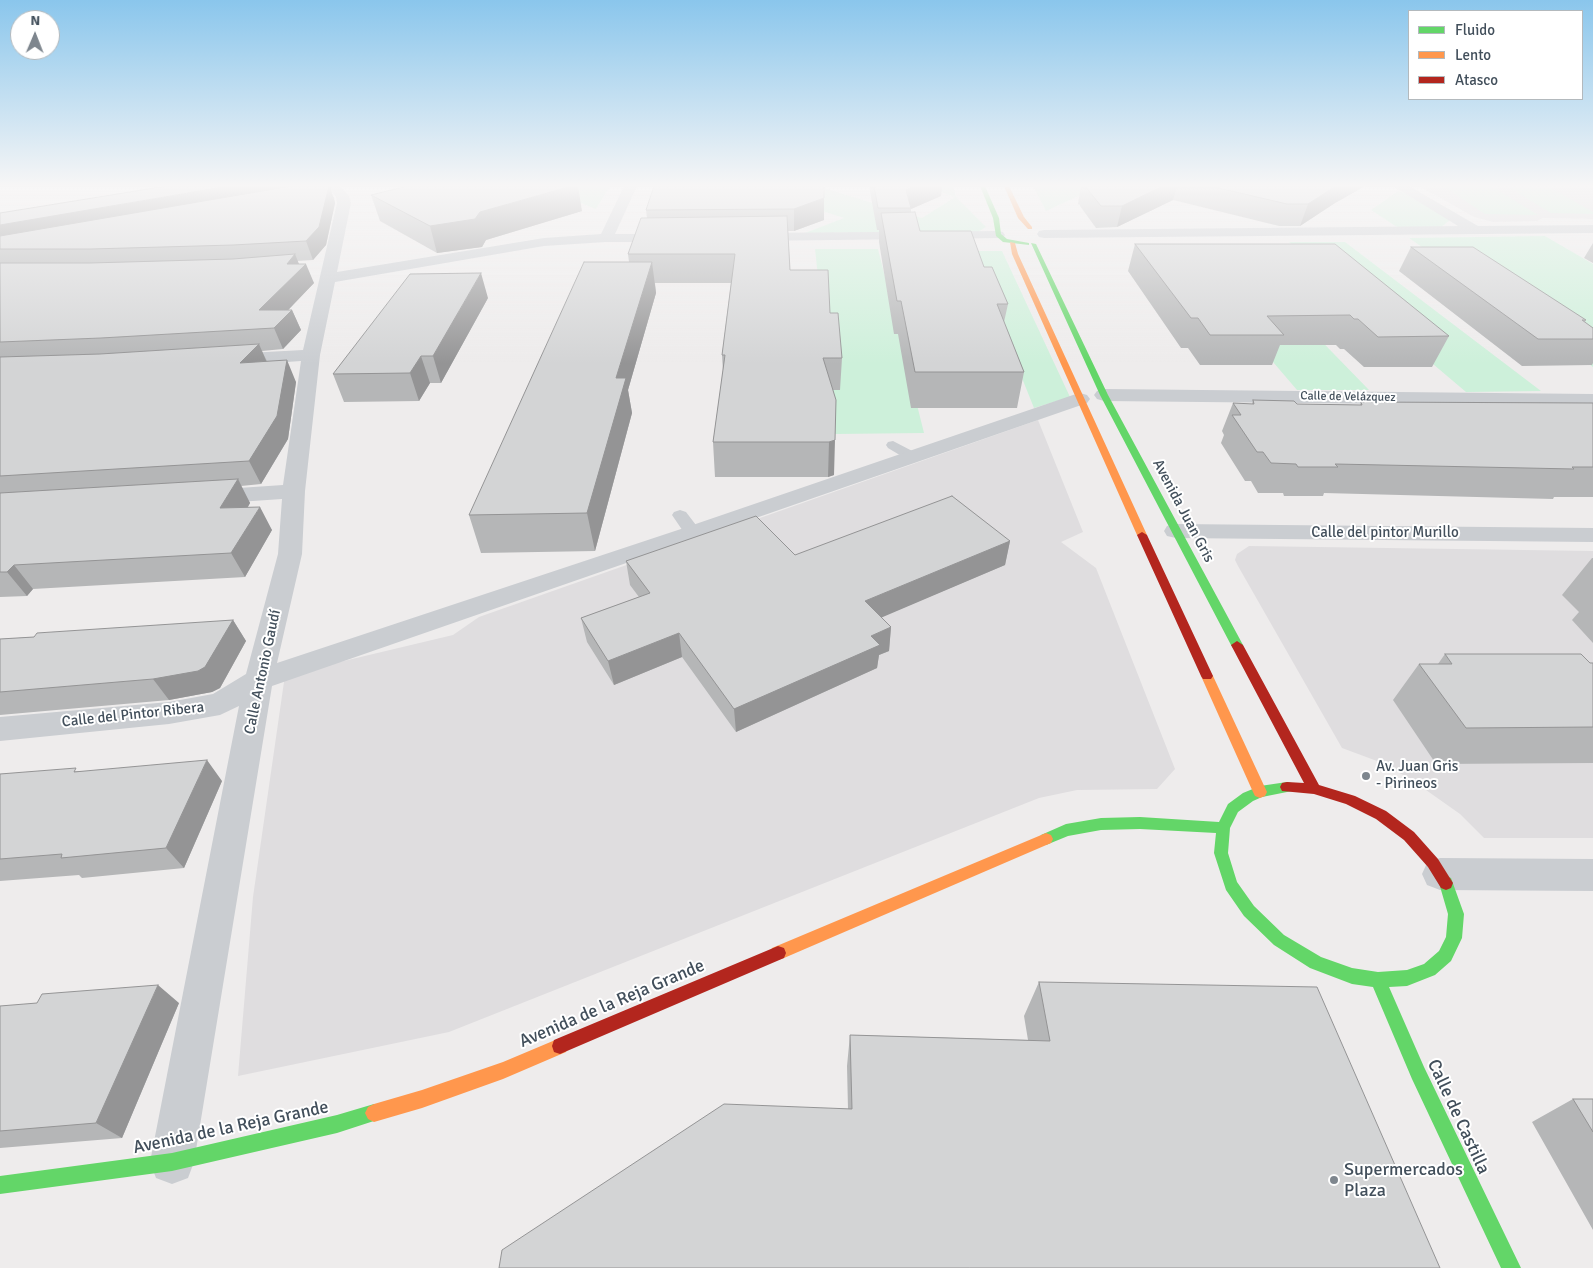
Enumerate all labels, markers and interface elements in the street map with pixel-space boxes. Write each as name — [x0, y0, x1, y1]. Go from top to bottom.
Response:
north arrow — [10, 10, 60, 60]
legend — [1408, 10, 1583, 100]
text: N — [30, 12, 40, 29]
text: Fluido — [1455, 21, 1495, 39]
text: Lento — [1455, 46, 1491, 64]
text: Atasco — [1455, 71, 1498, 89]
street label: Calle de Velázquez — [1300, 389, 1396, 405]
street label: Avenida Juan Gris — [1148, 456, 1218, 566]
street label: Calle del pintor Murillo — [1311, 524, 1459, 542]
street label: Calle Antonio Gaudí — [241, 608, 285, 736]
street label: Calle del Pintor Ribera — [61, 699, 205, 731]
place label: Av. Juan Gris - Pirineos — [1376, 758, 1458, 793]
marker: Av. Juan Gris - Pirineos — [1360, 770, 1372, 782]
street label: Avenida de la Reja Grande — [516, 955, 708, 1053]
street label: Calle de Castilla — [1422, 1056, 1494, 1178]
street label: Avenida de la Reja Grande — [131, 1097, 331, 1159]
place label: Supermercados Plaza — [1344, 1159, 1463, 1202]
marker: Supermercados Plaza — [1328, 1174, 1340, 1186]

